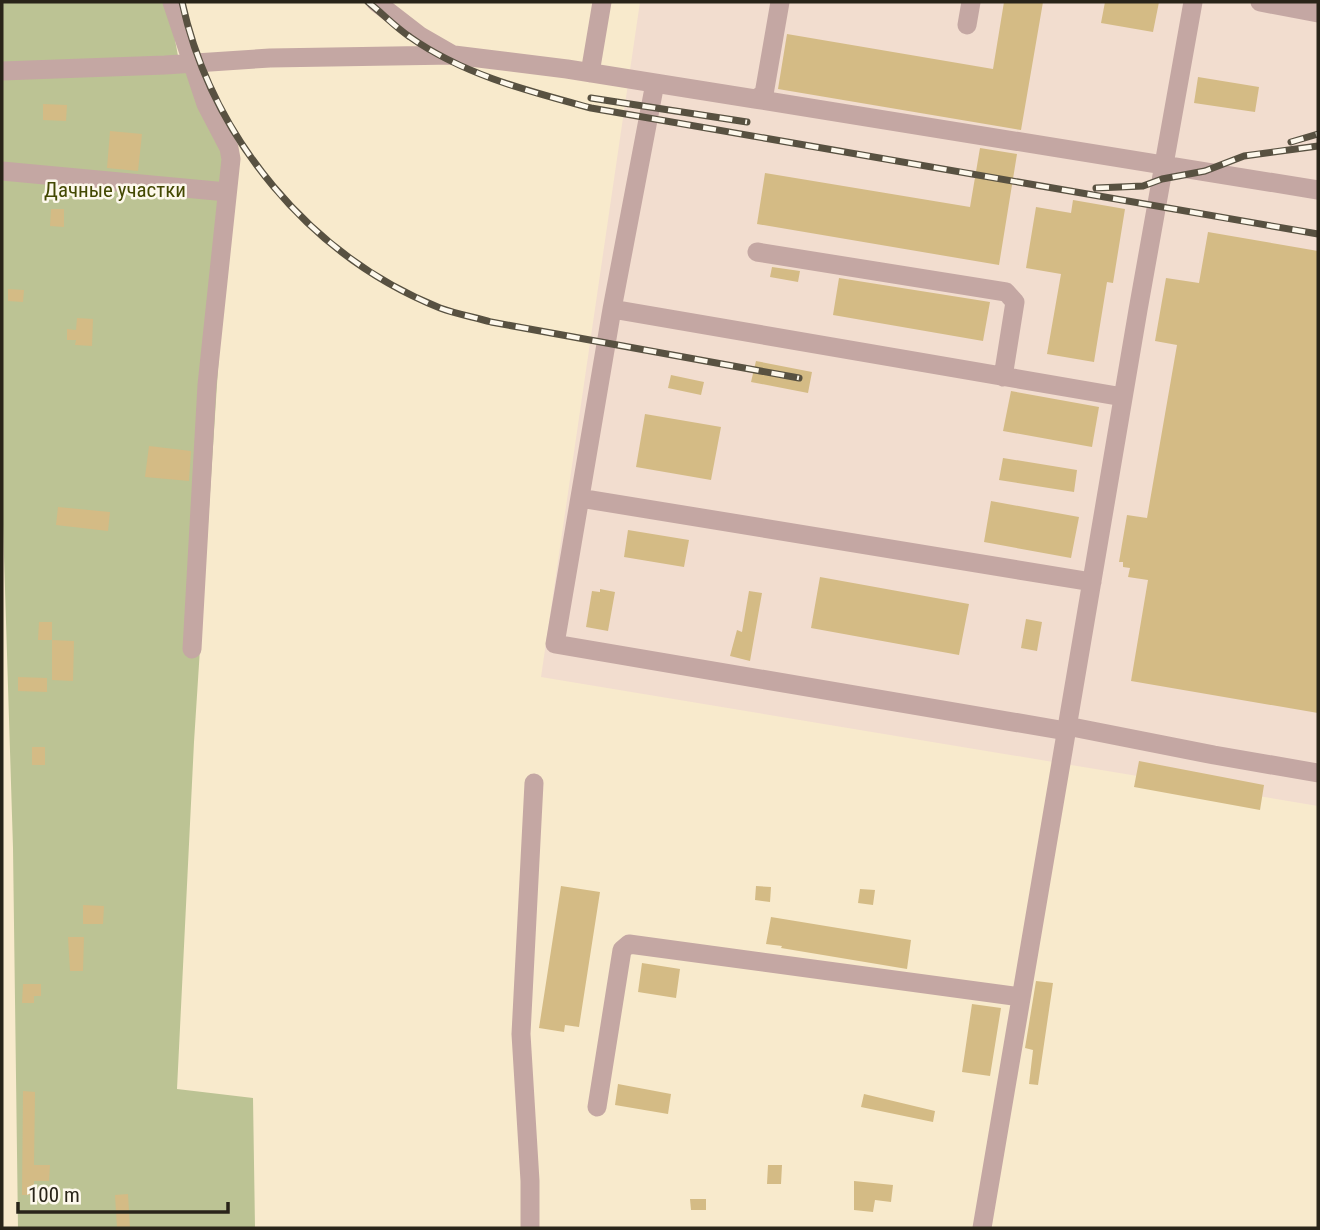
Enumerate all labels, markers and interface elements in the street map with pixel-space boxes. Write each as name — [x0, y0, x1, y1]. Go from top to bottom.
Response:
park label: Дачные участки — [44, 178, 186, 202]
scale bar — [18, 1170, 228, 1214]
text: 100 m — [28, 1183, 80, 1207]

